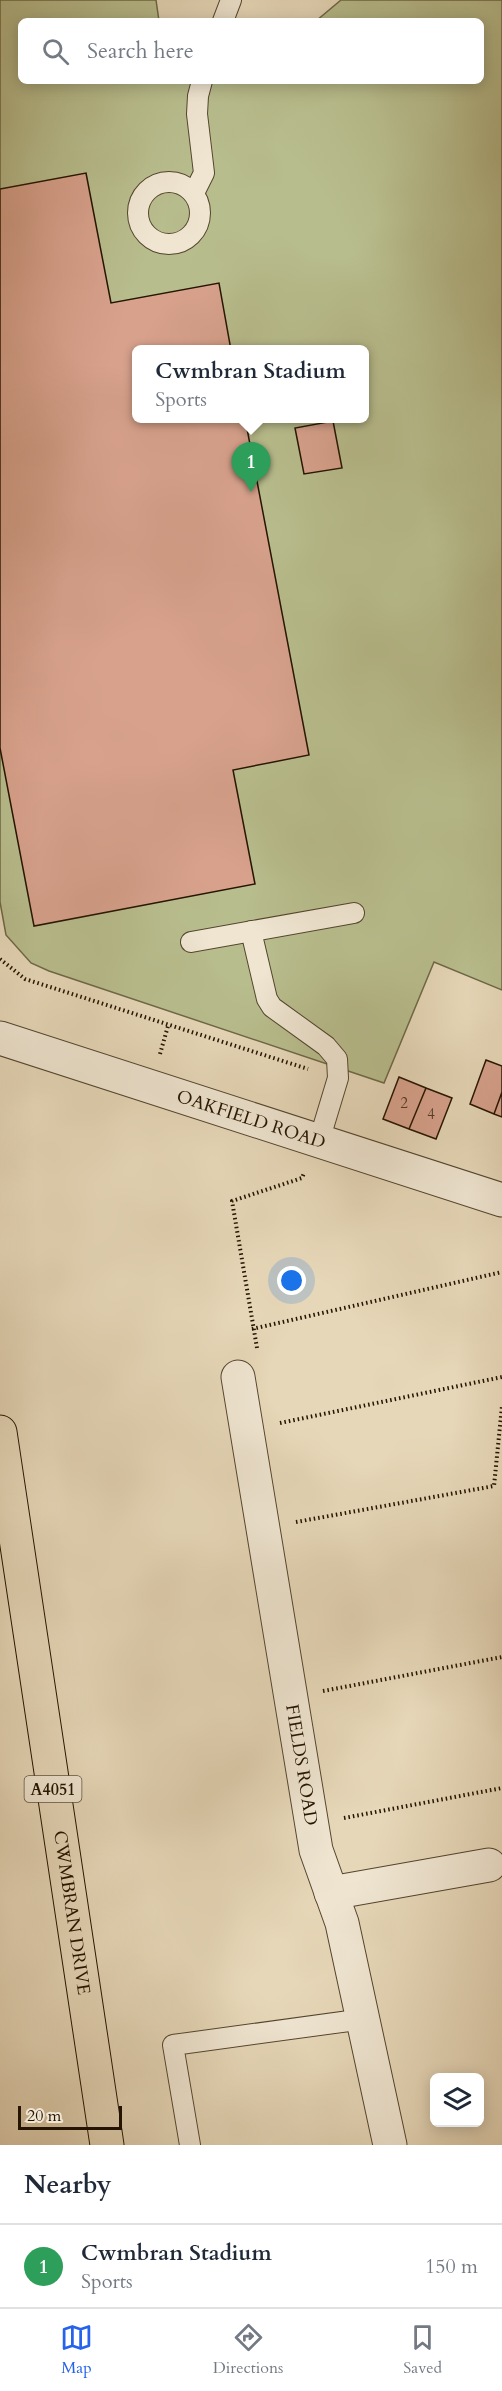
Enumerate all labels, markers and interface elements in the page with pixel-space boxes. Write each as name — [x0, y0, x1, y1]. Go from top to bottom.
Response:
search box — [18, 18, 484, 84]
icon: search — [39, 35, 72, 68]
text: Search here — [87, 36, 194, 66]
popup — [132, 345, 369, 423]
text: Cwmbran Stadium — [155, 356, 346, 386]
text: Sports — [155, 386, 207, 413]
pin: 1 — [232, 442, 270, 492]
street label: OAKFIELD ROAD — [173, 1084, 329, 1155]
house number: 2 — [400, 1093, 408, 1113]
house number: 4 — [427, 1104, 435, 1124]
your location — [277, 1266, 306, 1295]
street label: FIELDS ROAD — [279, 1702, 324, 1827]
road number: A4051 — [25, 1776, 82, 1802]
street label: CWMBRAN DRIVE — [47, 1829, 96, 1997]
map controls — [430, 2073, 484, 2127]
button: layers — [430, 2073, 484, 2127]
scale bar — [18, 2103, 122, 2130]
text: 20 m — [27, 2105, 61, 2127]
text: Nearby — [24, 2167, 112, 2202]
text: Cwmbran Stadium — [81, 2238, 272, 2268]
text: 1 — [38, 2253, 49, 2280]
text: 150 m — [425, 2253, 478, 2280]
text: Sports — [81, 2268, 133, 2295]
tab: Map — [60, 2321, 93, 2379]
tab: Directions — [213, 2321, 283, 2379]
tab: Saved — [403, 2321, 442, 2379]

